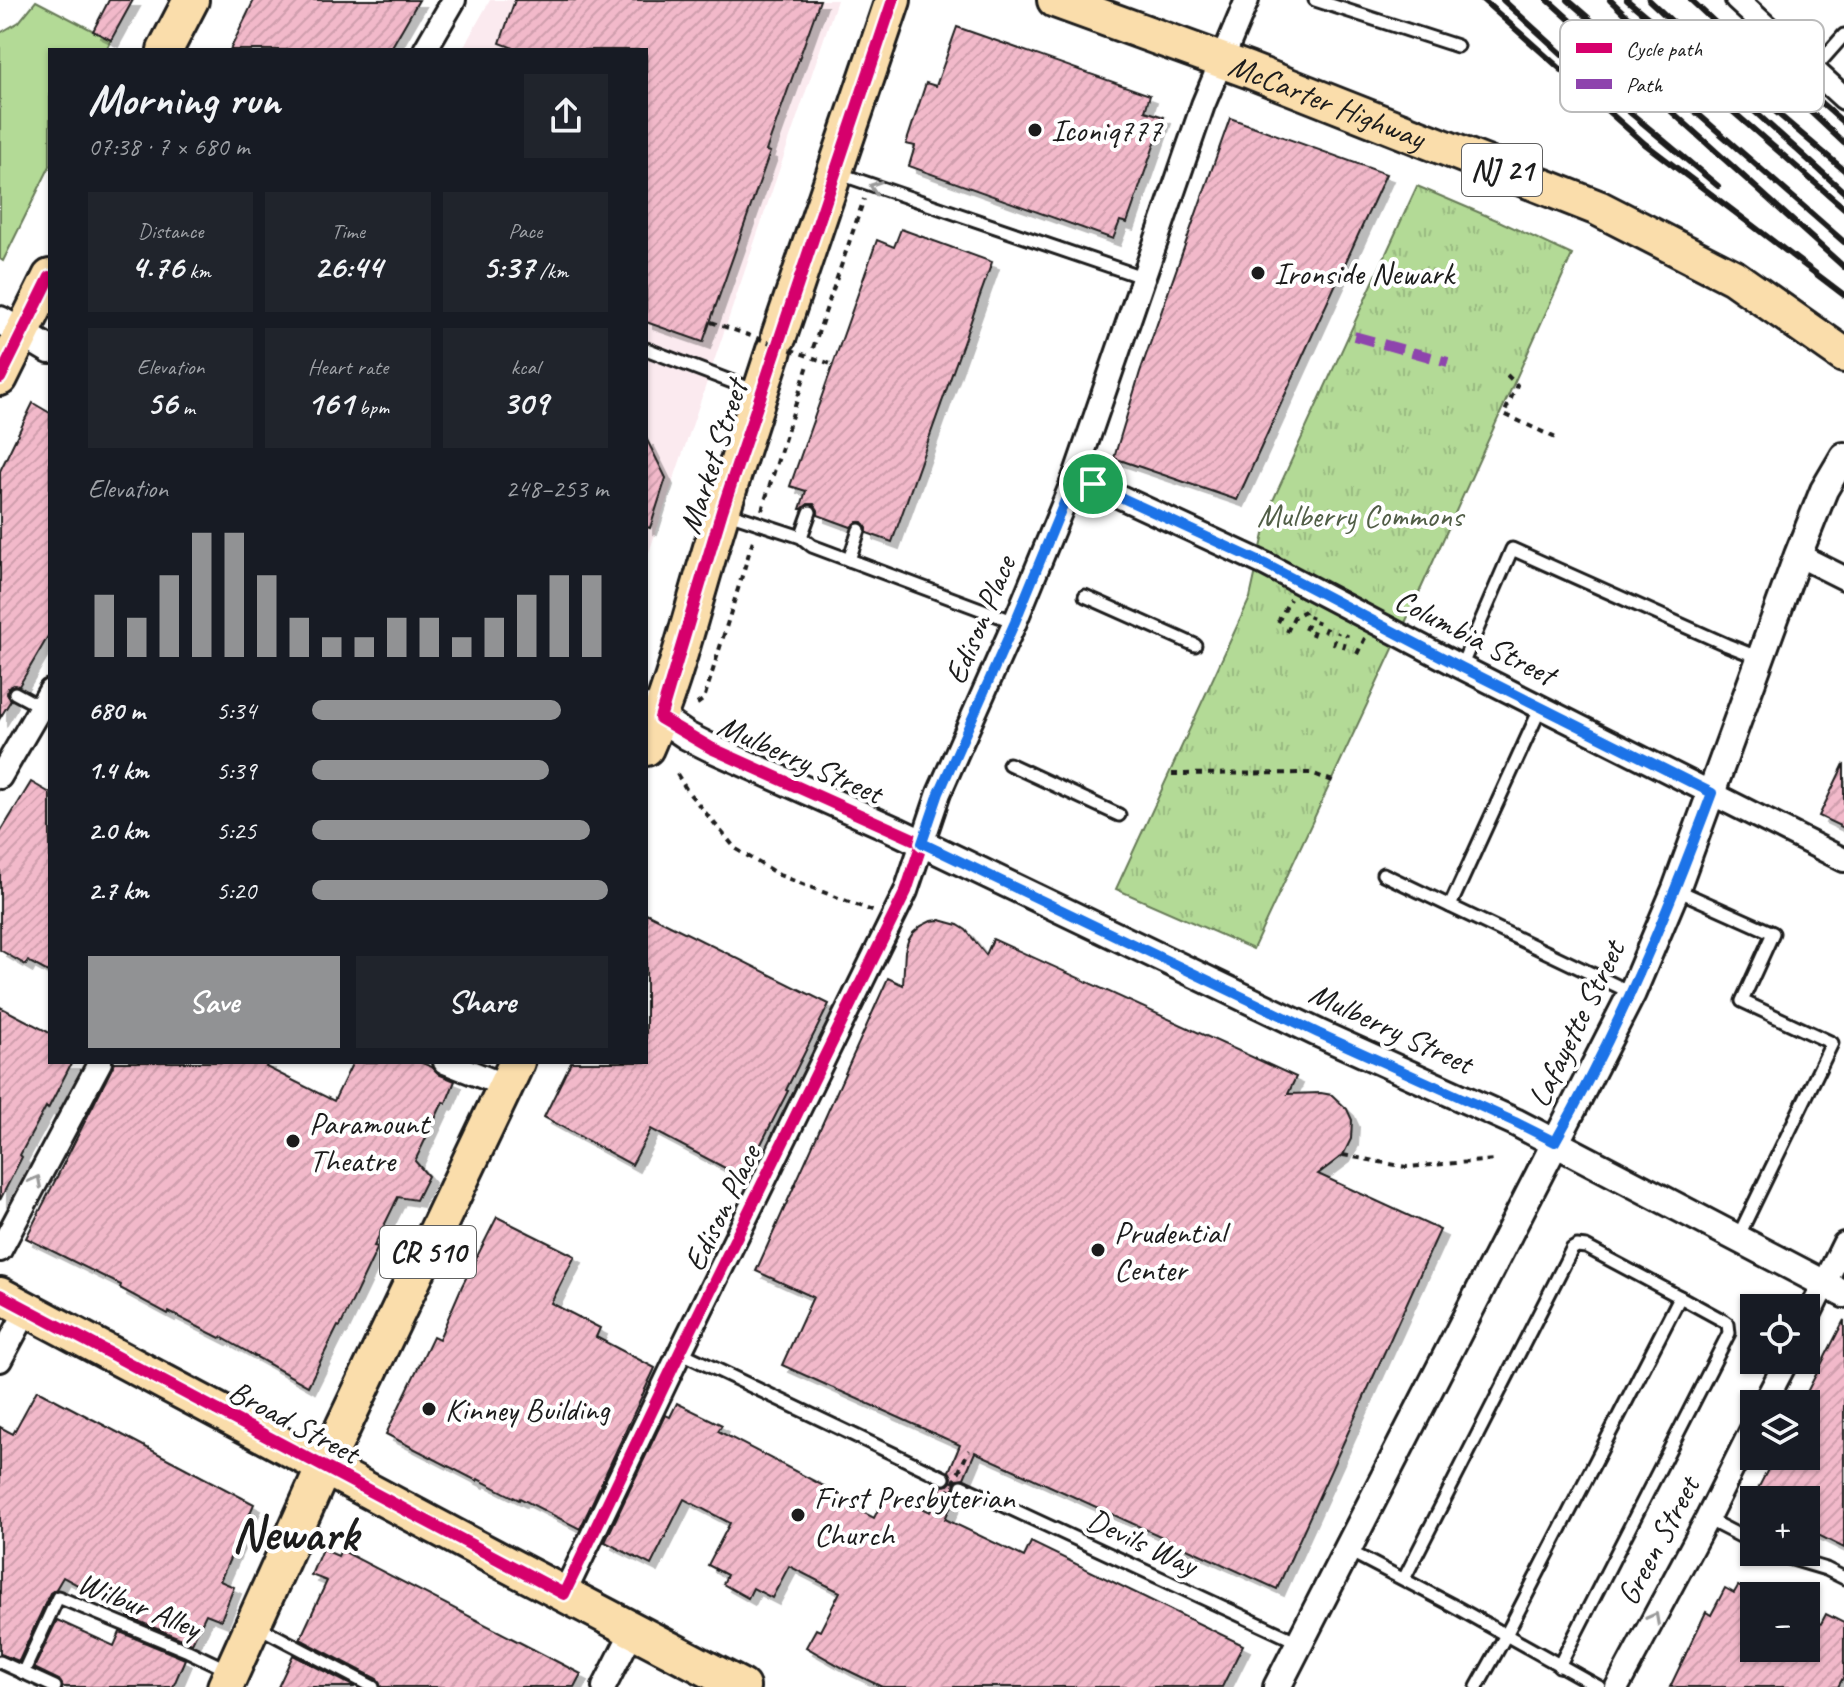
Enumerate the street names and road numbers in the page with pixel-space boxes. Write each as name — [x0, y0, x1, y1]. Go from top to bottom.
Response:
street label: McCarter Highway — [1223, 44, 1433, 159]
road number: NJ 21 — [1462, 144, 1542, 196]
street label: Market Street — [669, 371, 758, 539]
street label: Edison Place — [935, 547, 1026, 690]
street label: Columbia Street — [1388, 579, 1566, 697]
street label: Mulberry Street — [712, 705, 892, 815]
street label: Lafayette Street — [1518, 931, 1635, 1114]
street label: Mulberry Street — [1303, 972, 1482, 1085]
street label: Edison Place — [674, 1136, 771, 1278]
road number: CR 510 — [380, 1226, 476, 1278]
street label: Broad Street — [222, 1371, 369, 1475]
street label: Green Street — [1607, 1467, 1710, 1612]
street label: Devils Way — [1080, 1499, 1206, 1587]
street label: Wilbur Alley — [72, 1562, 209, 1649]

